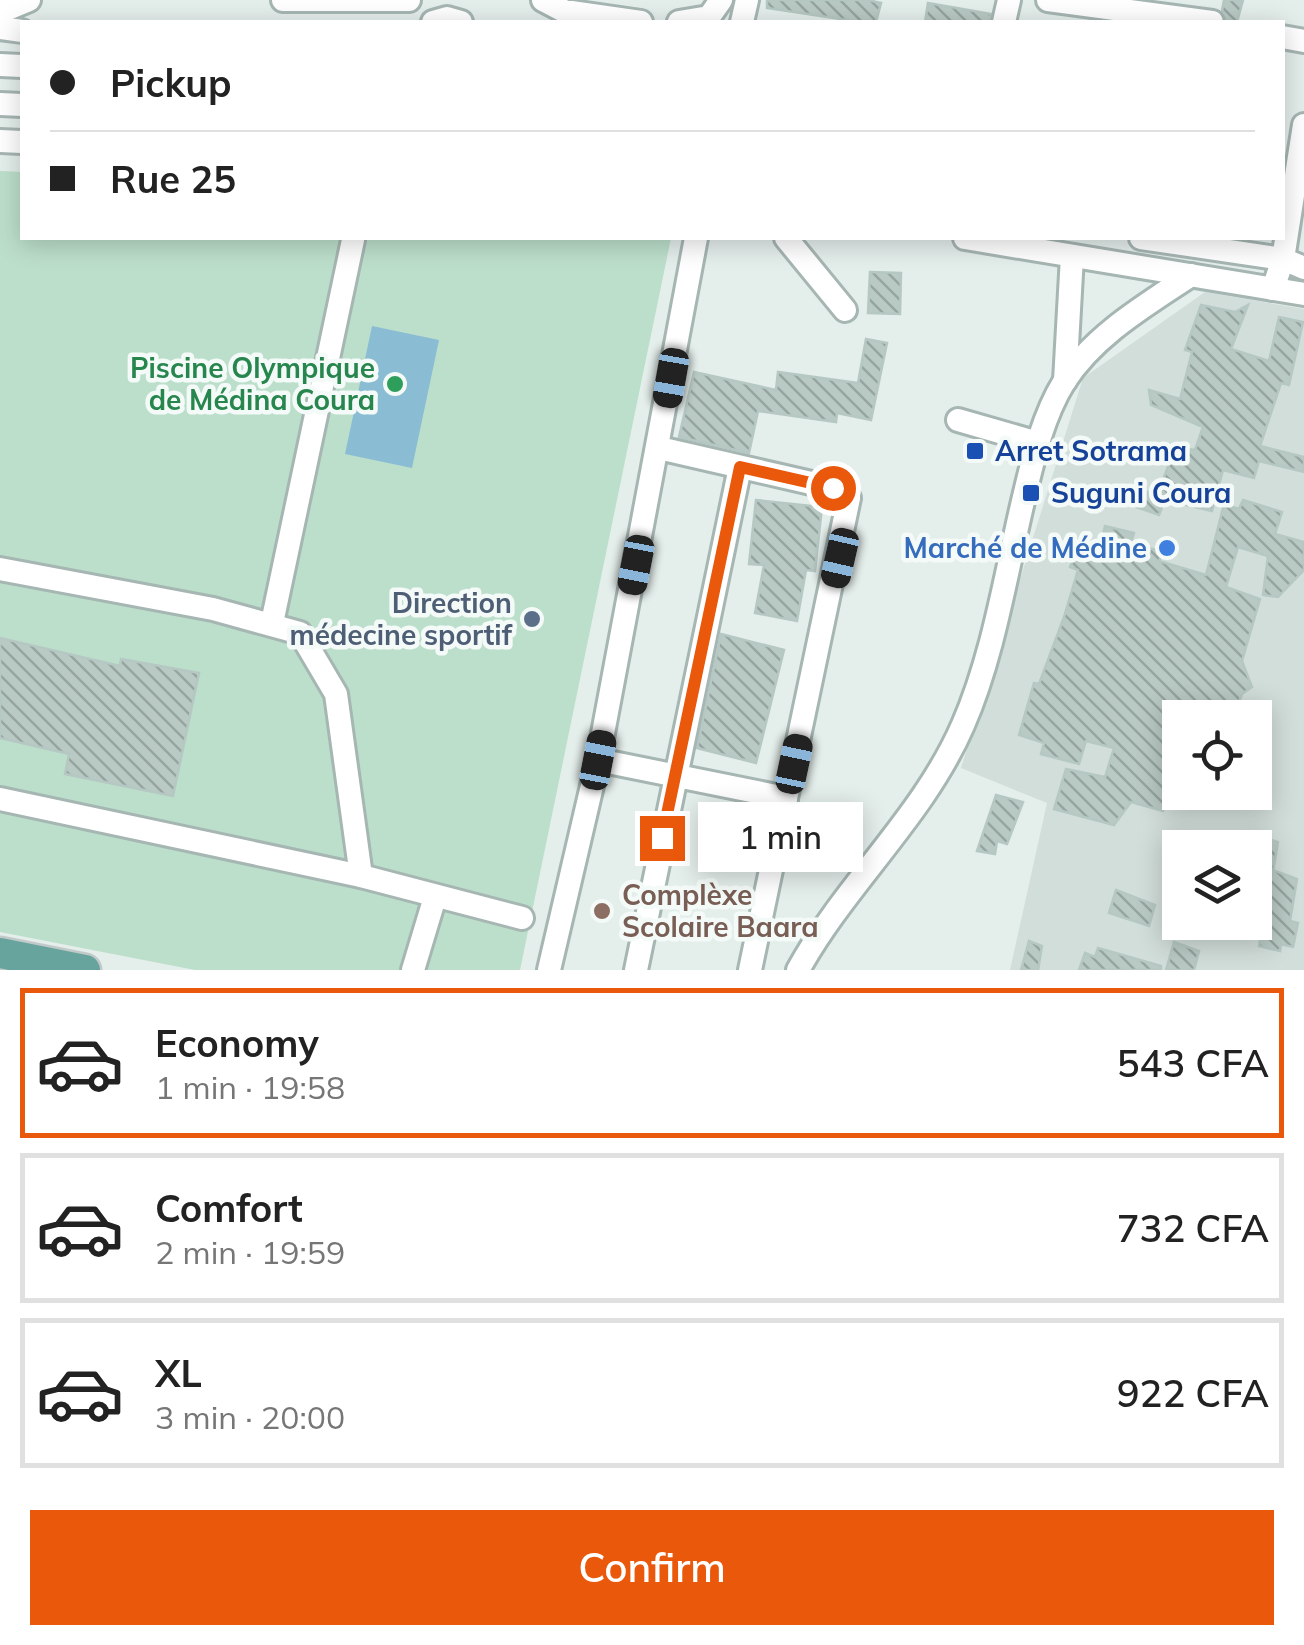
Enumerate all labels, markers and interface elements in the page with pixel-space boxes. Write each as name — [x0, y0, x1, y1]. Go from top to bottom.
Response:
text: Pickup — [110, 59, 232, 107]
text: Rue 25 — [110, 155, 236, 203]
car — [651, 346, 691, 410]
place label: Piscine Olympique de Médina Coura — [130, 350, 375, 417]
marker: Piscine Olympique de Médina Coura — [384, 373, 406, 395]
place label: Arret Sotrama — [995, 433, 1187, 468]
marker: Arret Sotrama — [964, 440, 986, 462]
route start — [811, 466, 856, 511]
place label: Suguni Coura — [1051, 475, 1231, 510]
marker: Suguni Coura — [1020, 482, 1042, 504]
car — [819, 525, 861, 591]
place label: Marché de Médine — [904, 530, 1147, 565]
car — [616, 533, 656, 597]
marker: Marché de Médine — [1156, 537, 1178, 559]
place label: Direction médecine sportif — [289, 585, 513, 652]
marker: Direction médecine sportif — [521, 608, 543, 630]
map controls — [1162, 700, 1272, 940]
button: locate — [1162, 700, 1272, 810]
car — [578, 728, 618, 792]
car — [773, 732, 815, 796]
callout: 1 min — [697, 803, 862, 873]
route end — [640, 816, 685, 861]
text: 1 min — [739, 817, 822, 857]
button: layers — [1162, 830, 1272, 940]
place label: Complèxe Scolaire Baara — [622, 877, 819, 944]
marker: Complèxe Scolaire Baara — [591, 900, 613, 922]
icon: car — [35, 1018, 125, 1108]
text: Economy — [155, 1019, 319, 1067]
text: 543 CFA — [1117, 1039, 1269, 1087]
text: 1 min · 19:58 — [155, 1067, 345, 1107]
icon: car — [35, 1183, 125, 1273]
text: Comfort — [155, 1184, 303, 1232]
text: 732 CFA — [1117, 1204, 1269, 1252]
text: 2 min · 19:59 — [155, 1232, 345, 1272]
icon: car — [35, 1348, 125, 1438]
text: XL — [155, 1349, 202, 1397]
text: 922 CFA — [1117, 1369, 1269, 1417]
text: 3 min · 20:00 — [155, 1397, 345, 1437]
button: Confirm — [30, 1510, 1274, 1625]

